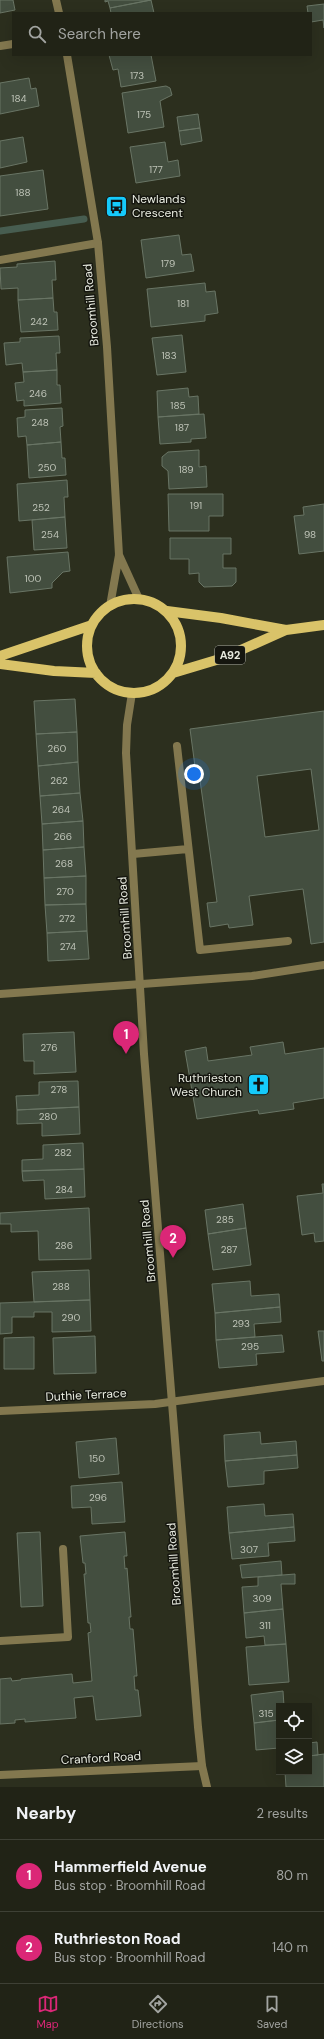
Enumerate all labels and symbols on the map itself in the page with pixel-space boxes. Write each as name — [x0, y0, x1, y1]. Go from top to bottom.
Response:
house number: 173 — [130, 69, 144, 82]
house number: 184 — [11, 92, 27, 105]
house number: 175 — [137, 108, 151, 121]
house number: 177 — [149, 163, 163, 176]
house number: 188 — [15, 186, 31, 199]
place label: Newlands Crescent — [132, 191, 186, 221]
bus stop icon: Newlands Crescent — [104, 193, 130, 219]
house number: 179 — [161, 257, 175, 270]
street label: Broomhill Road — [79, 263, 103, 347]
house number: 181 — [177, 297, 189, 310]
house number: 242 — [30, 315, 48, 328]
house number: 183 — [161, 349, 177, 362]
house number: 246 — [29, 387, 47, 400]
house number: 185 — [170, 399, 186, 412]
house number: 248 — [31, 416, 49, 429]
house number: 187 — [175, 421, 189, 434]
house number: 250 — [38, 461, 57, 474]
house number: 189 — [178, 463, 194, 476]
house number: 191 — [190, 499, 202, 512]
house number: 252 — [32, 501, 50, 514]
house number: 254 — [41, 528, 59, 541]
house number: 98 — [304, 528, 316, 541]
house number: 100 — [25, 572, 42, 585]
road number: A92 — [215, 646, 245, 664]
house number: 260 — [48, 742, 67, 755]
your location — [184, 764, 204, 784]
house number: 262 — [50, 774, 68, 787]
house number: 264 — [52, 803, 70, 816]
house number: 266 — [54, 830, 72, 843]
house number: 268 — [55, 857, 73, 870]
street label: Broomhill Road — [114, 876, 136, 960]
house number: 270 — [56, 885, 74, 898]
house number: 272 — [59, 912, 75, 925]
house number: 274 — [60, 940, 76, 953]
pin: 1 — [113, 1021, 139, 1054]
house number: 276 — [41, 1041, 57, 1054]
place label: Ruthrieston West Church — [170, 1070, 242, 1100]
church icon: Ruthrieston West Church — [245, 1072, 271, 1098]
house number: 278 — [51, 1083, 67, 1096]
house number: 280 — [39, 1110, 57, 1123]
house number: 282 — [54, 1146, 72, 1159]
house number: 284 — [55, 1183, 73, 1196]
street label: Broomhill Road — [136, 1199, 160, 1283]
house number: 285 — [216, 1213, 234, 1226]
pin: 2 — [160, 1225, 186, 1258]
house number: 286 — [55, 1239, 73, 1252]
house number: 287 — [221, 1243, 237, 1256]
house number: 288 — [52, 1280, 70, 1293]
house number: 290 — [62, 1311, 81, 1324]
house number: 293 — [232, 1317, 250, 1330]
house number: 295 — [241, 1340, 259, 1353]
street label: Duthie Terrace — [45, 1385, 127, 1405]
house number: 150 — [89, 1452, 105, 1465]
house number: 296 — [89, 1491, 107, 1504]
street label: Broomhill Road — [163, 1522, 185, 1606]
house number: 307 — [240, 1543, 258, 1556]
house number: 309 — [252, 1592, 272, 1605]
house number: 311 — [259, 1619, 271, 1632]
house number: 315 — [259, 1707, 273, 1720]
street label: Cranford Road — [60, 1748, 142, 1768]

